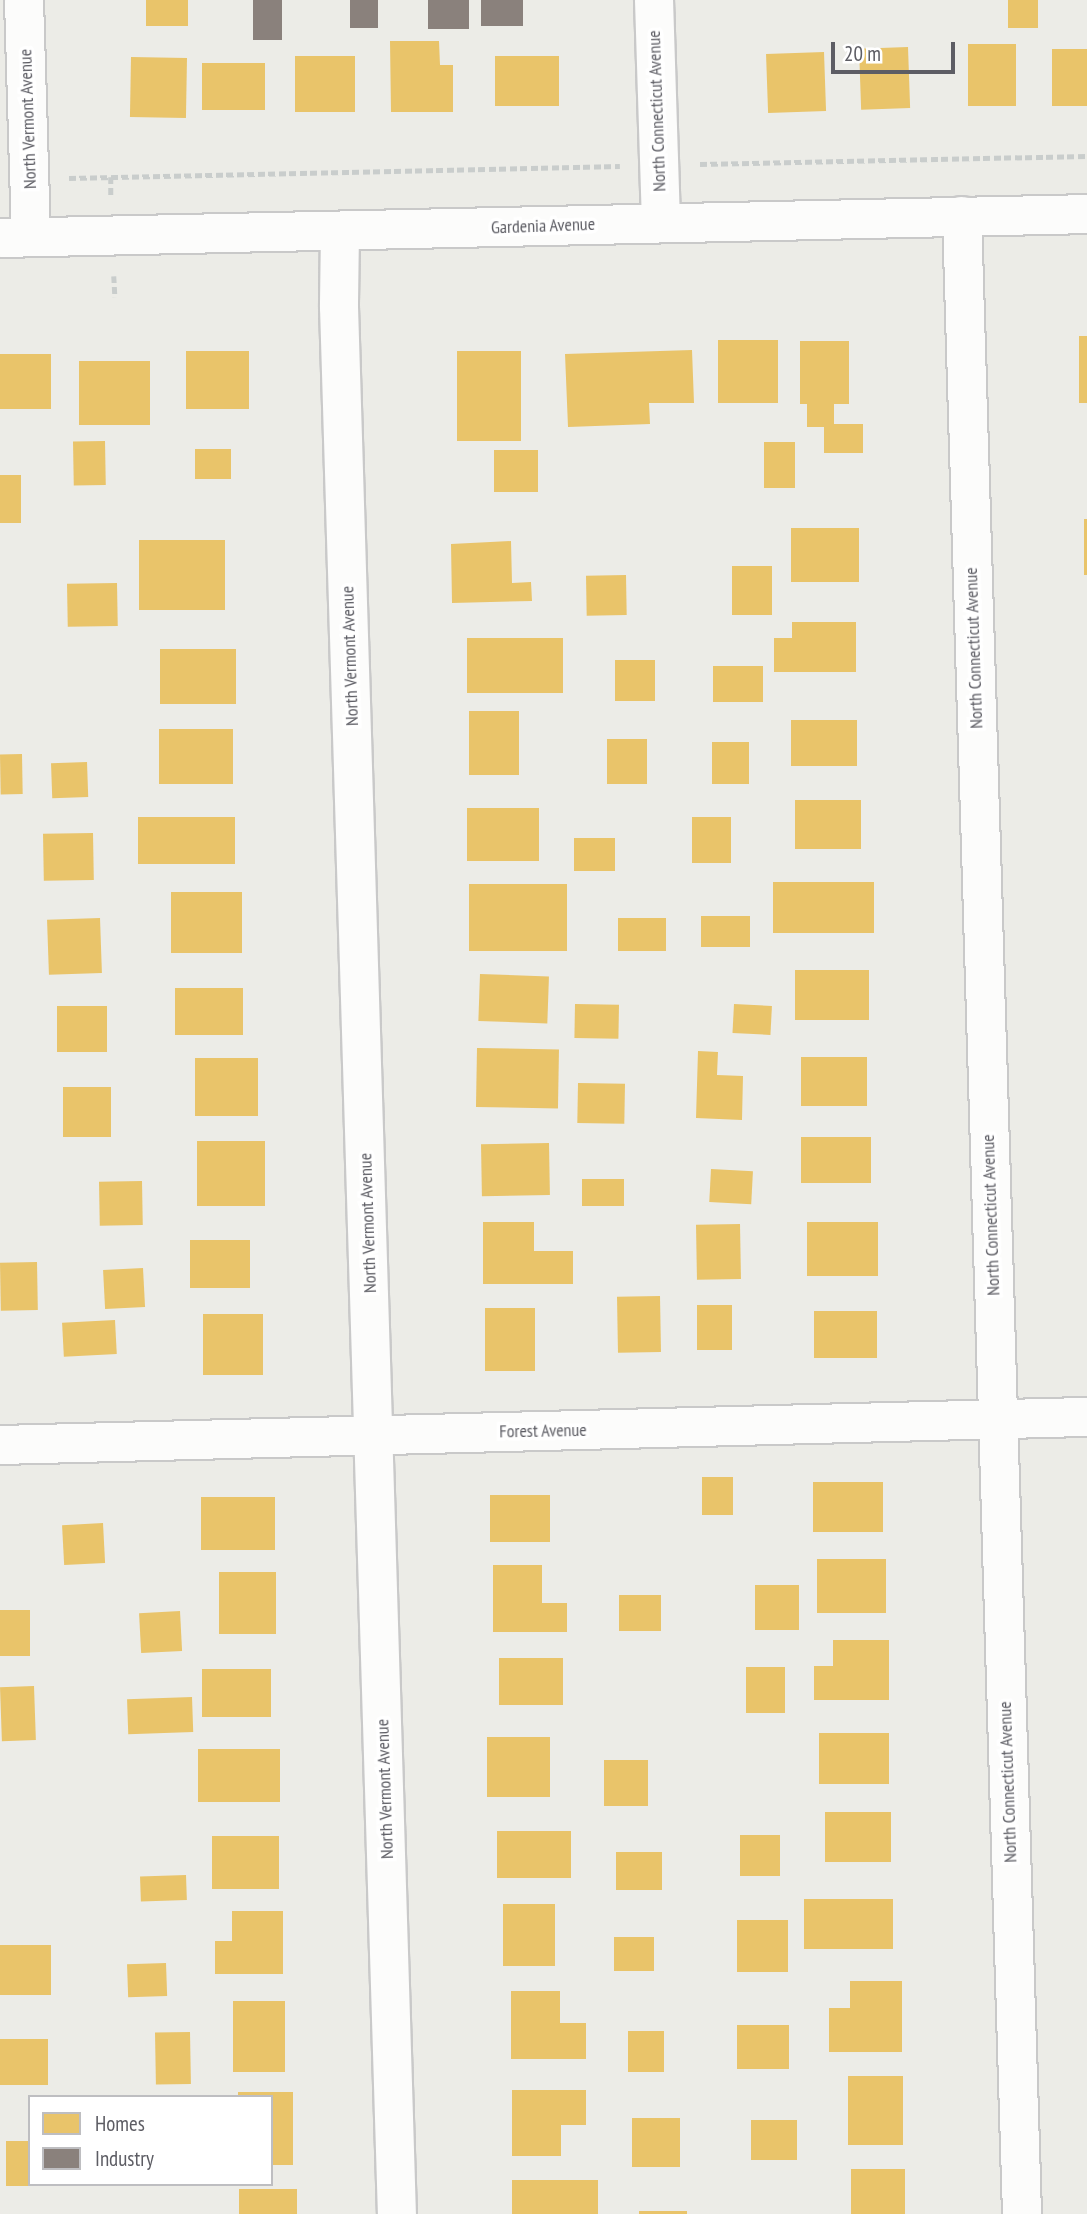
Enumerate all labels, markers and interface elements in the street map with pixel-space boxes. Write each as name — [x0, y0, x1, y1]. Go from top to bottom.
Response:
scale bar — [835, 28, 959, 72]
street label: North Connecticut Avenue — [643, 30, 671, 192]
text: 20 m — [844, 40, 881, 67]
street label: North Vermont Avenue — [15, 48, 41, 190]
street label: Gardenia Avenue — [490, 213, 596, 239]
street label: North Connecticut Avenue — [960, 567, 988, 729]
street label: North Vermont Avenue — [337, 585, 363, 727]
street label: North Connecticut Avenue — [977, 1134, 1005, 1296]
street label: North Vermont Avenue — [355, 1152, 381, 1294]
street label: Forest Avenue — [499, 1419, 587, 1443]
street label: North Connecticut Avenue — [994, 1701, 1022, 1863]
street label: North Vermont Avenue — [372, 1718, 398, 1860]
legend — [28, 2095, 273, 2186]
text: Homes — [95, 2110, 145, 2137]
text: Industry — [95, 2145, 154, 2172]

